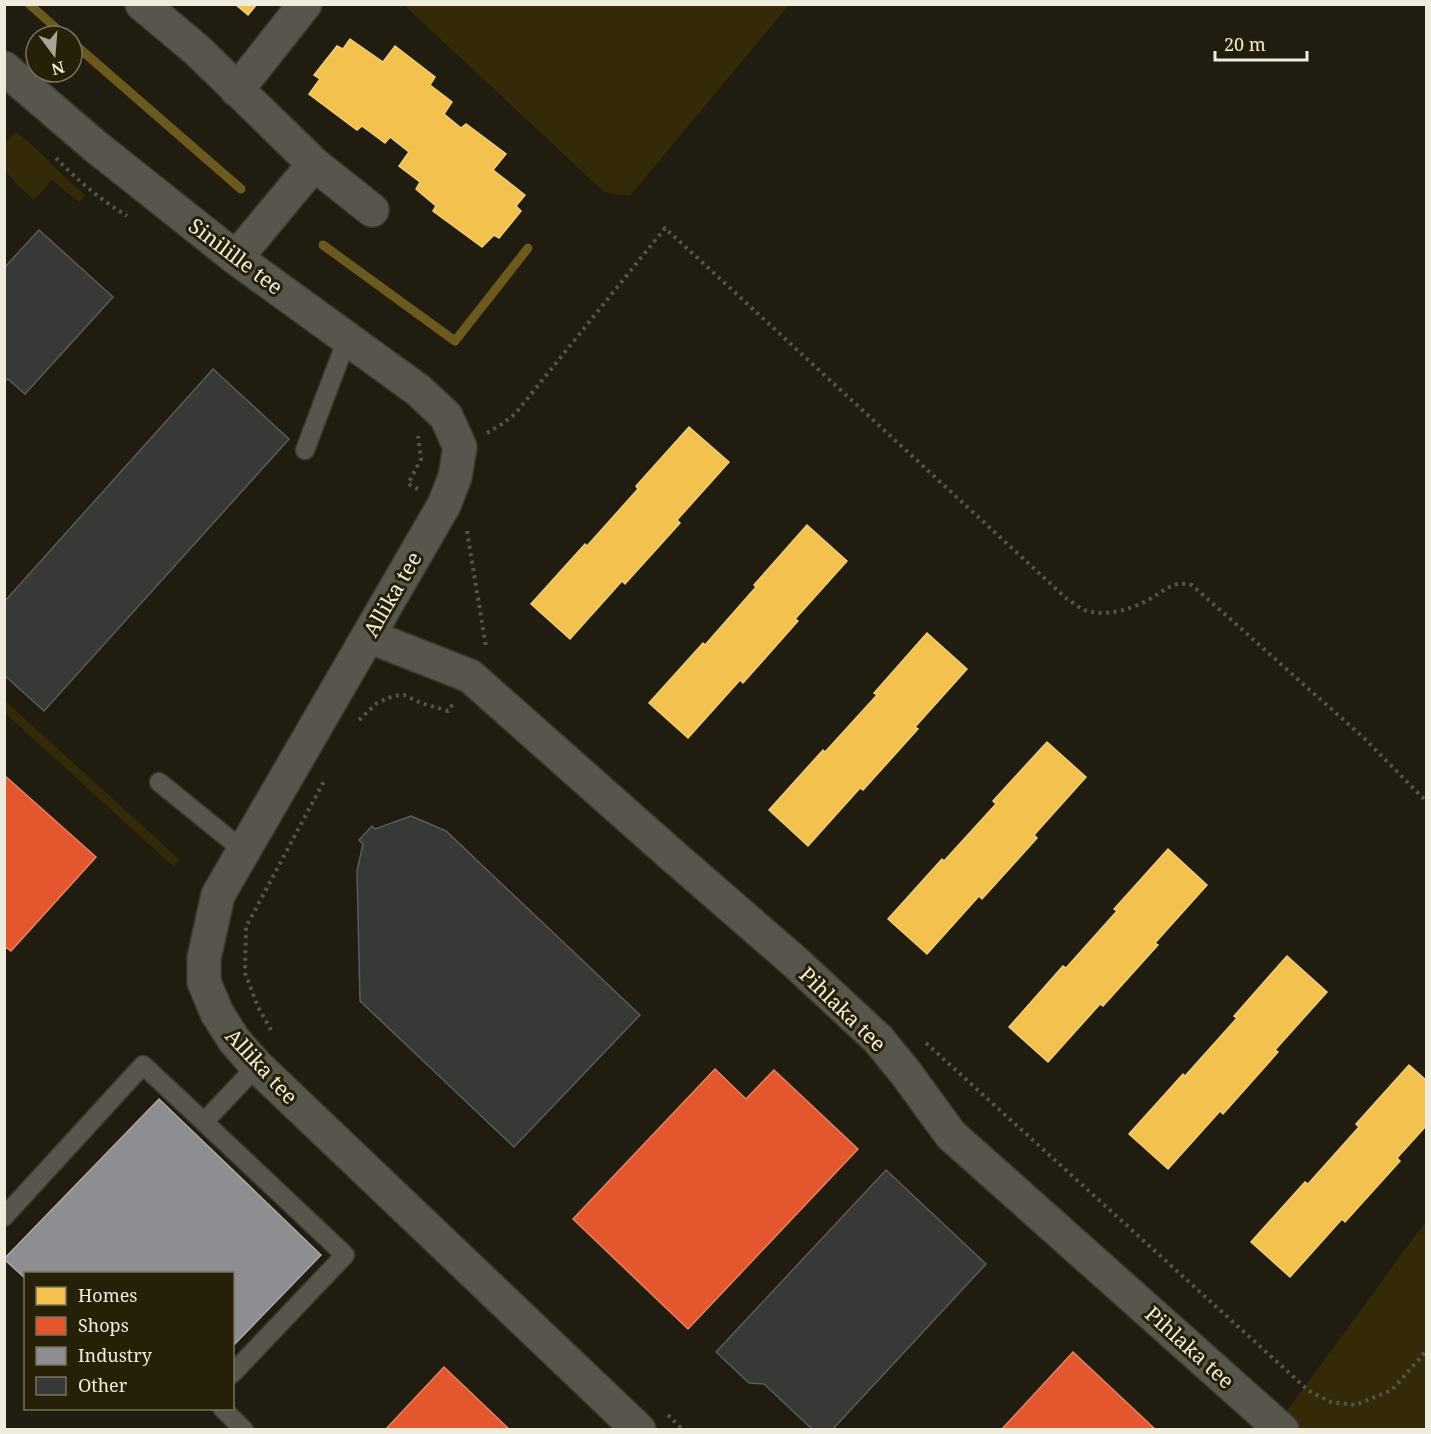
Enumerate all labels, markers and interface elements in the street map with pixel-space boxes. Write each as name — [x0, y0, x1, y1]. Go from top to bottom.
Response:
north arrow — [24, 24, 84, 84]
scale bar — [1215, 24, 1306, 62]
text: 20 m — [1224, 32, 1266, 56]
text: N — [49, 56, 67, 81]
street label: Sinilille tee — [183, 211, 289, 301]
street label: Allika tee — [356, 546, 428, 642]
street label: Pihlaka tee — [794, 961, 892, 1057]
street label: Allika tee — [220, 1022, 304, 1110]
legend — [24, 1272, 234, 1410]
text: Homes — [78, 1283, 137, 1307]
street label: Pihlaka tee — [1140, 1300, 1240, 1394]
text: Shops — [78, 1313, 129, 1337]
text: Industry — [78, 1343, 153, 1367]
text: Other — [78, 1373, 128, 1397]

